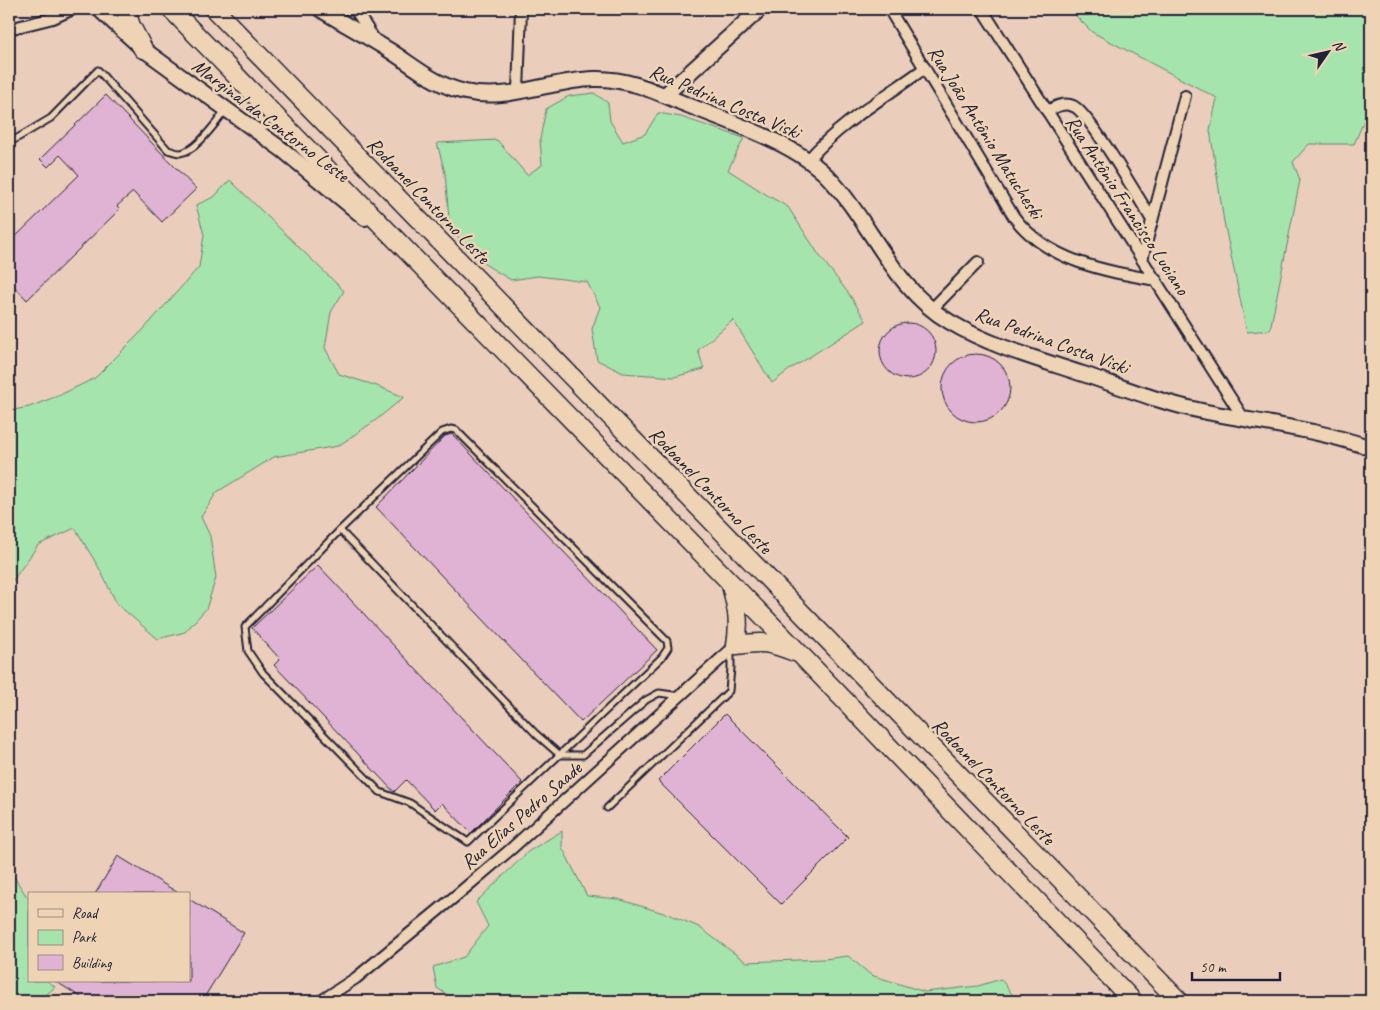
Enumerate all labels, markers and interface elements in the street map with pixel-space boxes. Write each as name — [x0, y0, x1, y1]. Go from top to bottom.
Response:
north arrow — [1302, 28, 1352, 78]
text: N — [1329, 37, 1349, 55]
street label: Rua João Antônio Matucheski — [922, 41, 1050, 225]
street label: Marginal da Contorno Leste — [187, 53, 355, 189]
street label: Rua Pedrina Costa Viski — [646, 58, 806, 145]
street label: Rua Antônio Francisco Luciano — [1060, 111, 1195, 300]
street label: Rodoanel Contorno Leste — [362, 132, 497, 270]
street label: Rua Pedrina Costa Viski — [972, 301, 1134, 381]
street label: Rodoanel Contorno Leste — [644, 422, 779, 560]
street label: Rodoanel Contorno Leste — [927, 713, 1062, 851]
street label: Rua Elias Pedro Saade — [456, 755, 588, 875]
legend — [28, 892, 190, 982]
text: Road — [72, 904, 99, 923]
text: Park — [72, 928, 97, 947]
scale bar — [1192, 950, 1280, 982]
text: Building — [72, 954, 112, 973]
text: 50 m — [1200, 958, 1227, 977]

